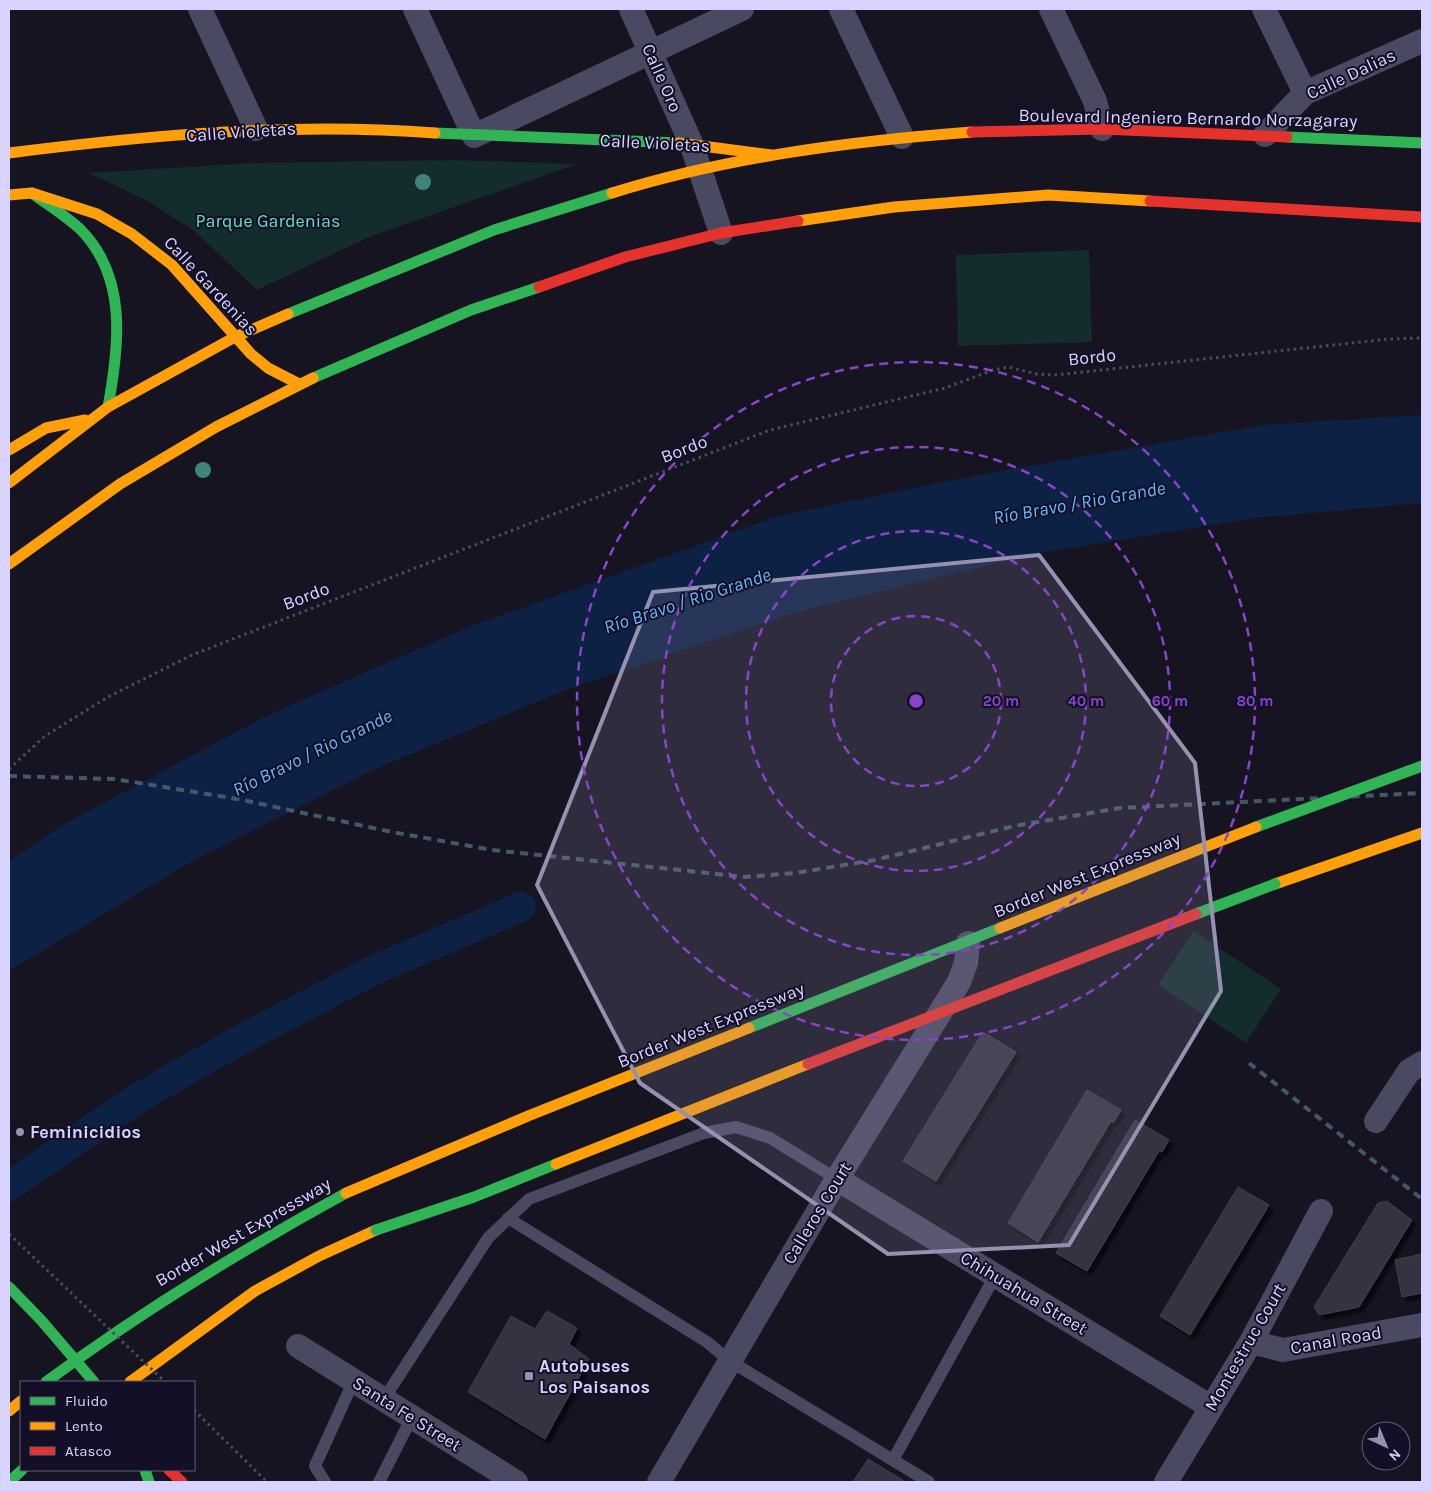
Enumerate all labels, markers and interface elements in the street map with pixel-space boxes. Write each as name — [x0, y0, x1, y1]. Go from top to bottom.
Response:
street label: Calle Oro — [637, 40, 687, 116]
street label: Calle Dalias — [1303, 44, 1399, 104]
street label: Boulevard Ingeniero Bernardo Norzagaray — [1018, 104, 1358, 132]
street label: Calle Violetas — [185, 117, 297, 147]
street label: Calle Violetas — [599, 129, 711, 157]
park label: Parque Gardenias — [196, 210, 340, 232]
street label: Calle Gardenias — [159, 232, 263, 340]
street label: Bordo — [1067, 344, 1117, 370]
street label: Bordo — [658, 430, 710, 468]
water label: Río Bravo / Rio Grande — [991, 477, 1167, 529]
water label: Río Bravo / Rio Grande — [601, 563, 774, 638]
street label: Bordo — [280, 577, 332, 615]
centre of rings — [907, 692, 925, 710]
text: 20 m — [983, 692, 1019, 710]
text: 40 m — [1068, 692, 1104, 710]
text: 60 m — [1152, 692, 1188, 710]
text: 80 m — [1236, 692, 1274, 710]
water label: Río Bravo / Rio Grande — [229, 705, 396, 801]
street label: Border West Expressway — [990, 827, 1184, 923]
street label: Border West Expressway — [614, 977, 808, 1073]
place label: Feminicidios — [30, 1121, 141, 1143]
marker: Feminicidios — [14, 1126, 26, 1138]
street label: Calleros Court — [778, 1158, 856, 1268]
street label: Border West Expressway — [151, 1172, 335, 1291]
street label: Chihuahua Street — [956, 1246, 1092, 1340]
street label: Montestruc Court — [1199, 1279, 1291, 1415]
street label: Canal Road — [1289, 1321, 1383, 1359]
place label: Autobuses Los Paisanos — [539, 1355, 650, 1398]
marker: Autobuses Los Paisanos — [523, 1370, 535, 1382]
street label: Santa Fe Street — [348, 1372, 466, 1456]
legend — [20, 1381, 195, 1471]
text: Fluido — [65, 1392, 108, 1410]
text: Lento — [65, 1417, 103, 1435]
north arrow — [1361, 1421, 1411, 1471]
text: Atasco — [65, 1442, 111, 1460]
text: N — [1385, 1445, 1404, 1465]

